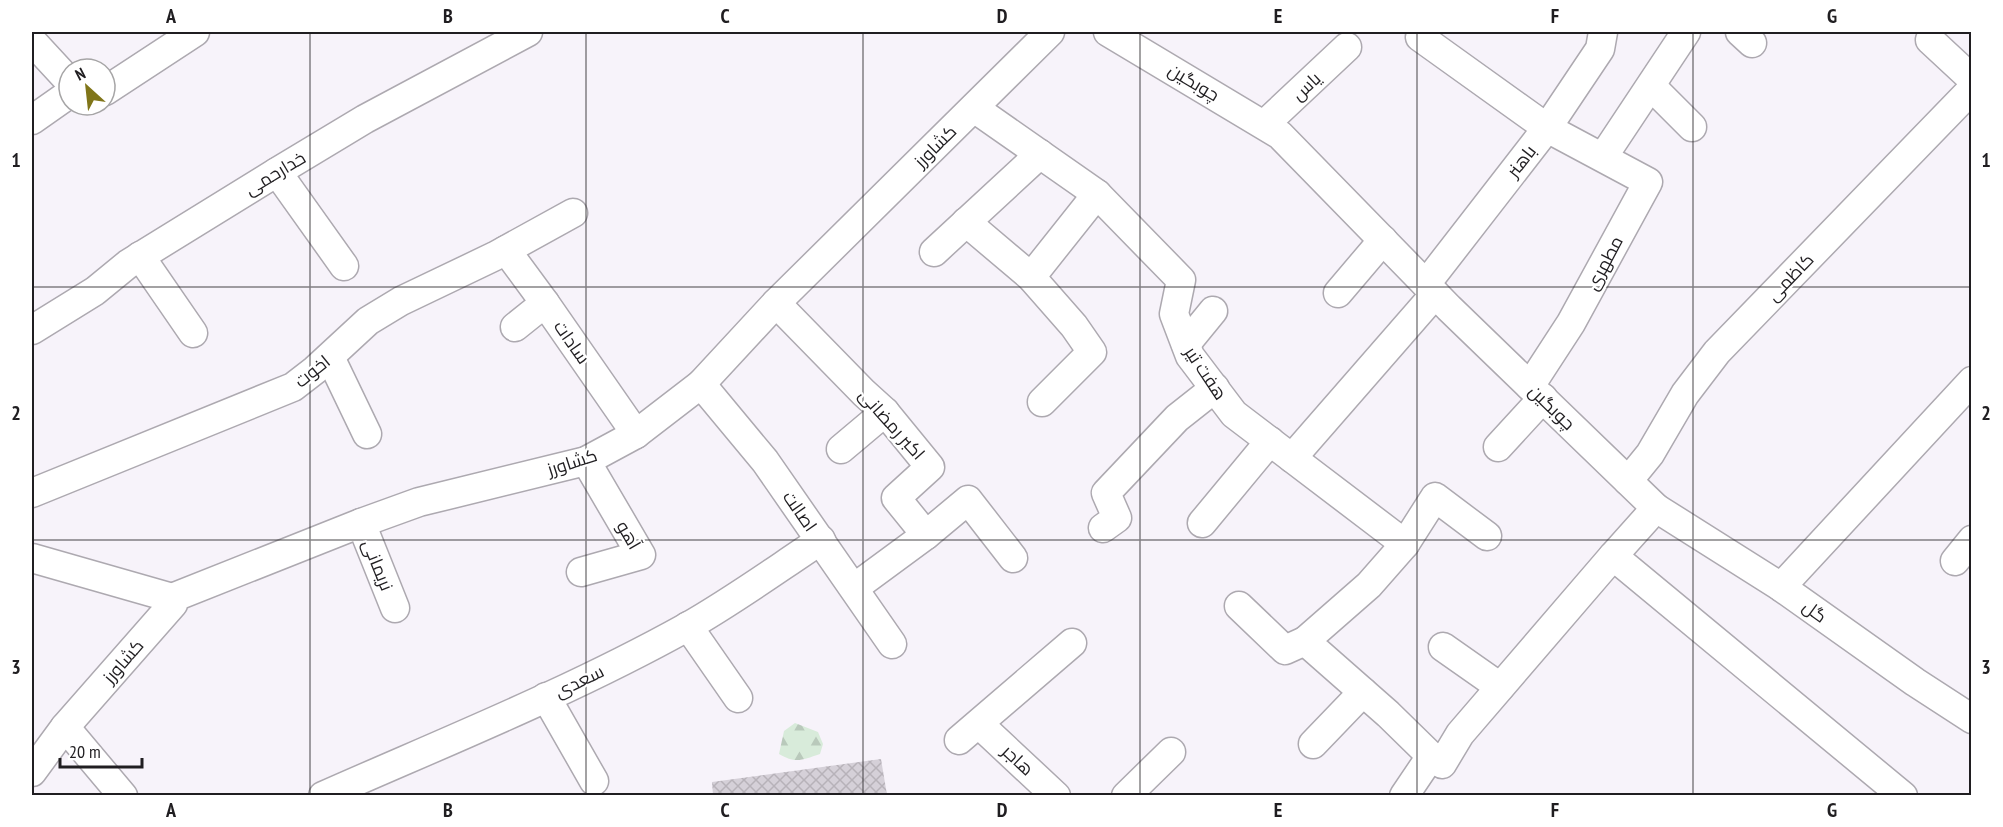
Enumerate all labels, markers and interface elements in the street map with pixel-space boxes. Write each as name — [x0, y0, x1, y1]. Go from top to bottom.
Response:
text: A — [165, 3, 177, 29]
text: B — [443, 3, 453, 29]
text: C — [720, 3, 730, 29]
text: D — [997, 3, 1008, 29]
text: E — [1274, 3, 1282, 29]
text: F — [1551, 3, 1559, 29]
text: G — [1827, 3, 1837, 29]
north arrow — [57, 57, 117, 117]
street label: چوبگین — [1164, 58, 1224, 107]
text: N — [72, 63, 89, 85]
street label: یاس — [1286, 67, 1326, 105]
street label: کشاورز — [908, 120, 961, 173]
street label: باهنر — [1501, 140, 1541, 183]
street label: خدارحمی — [240, 146, 310, 200]
text: 1 — [11, 147, 21, 173]
text: 1 — [1981, 147, 1991, 173]
street label: مطهری — [1580, 232, 1628, 294]
street label: کاظمی — [1762, 248, 1818, 306]
street label: سادات — [549, 316, 595, 368]
street label: هفت تیر — [1179, 341, 1232, 404]
street label: اخوت — [289, 350, 335, 392]
street label: چوبگین — [1523, 379, 1580, 435]
street label: اکبر رمضانی — [854, 384, 930, 464]
text: 2 — [11, 400, 21, 426]
text: 2 — [1981, 400, 1991, 426]
street label: کشاورز — [543, 443, 600, 481]
street label: اصالت — [778, 486, 822, 536]
street label: آهو — [612, 516, 646, 554]
street label: نریمانی — [357, 536, 399, 594]
street label: گل — [1798, 594, 1832, 628]
street label: کشاورز — [97, 634, 149, 689]
text: 3 — [11, 654, 21, 680]
text: 3 — [1981, 654, 1991, 680]
street label: سعدی — [551, 659, 607, 703]
scale bar — [60, 731, 142, 769]
street label: هاجر — [997, 739, 1039, 780]
text: 20 m — [69, 740, 101, 763]
text: A — [165, 797, 177, 823]
text: B — [443, 797, 453, 823]
text: C — [720, 797, 730, 823]
text: D — [997, 797, 1008, 823]
text: E — [1274, 797, 1282, 823]
text: F — [1551, 797, 1559, 823]
text: G — [1827, 797, 1837, 823]

